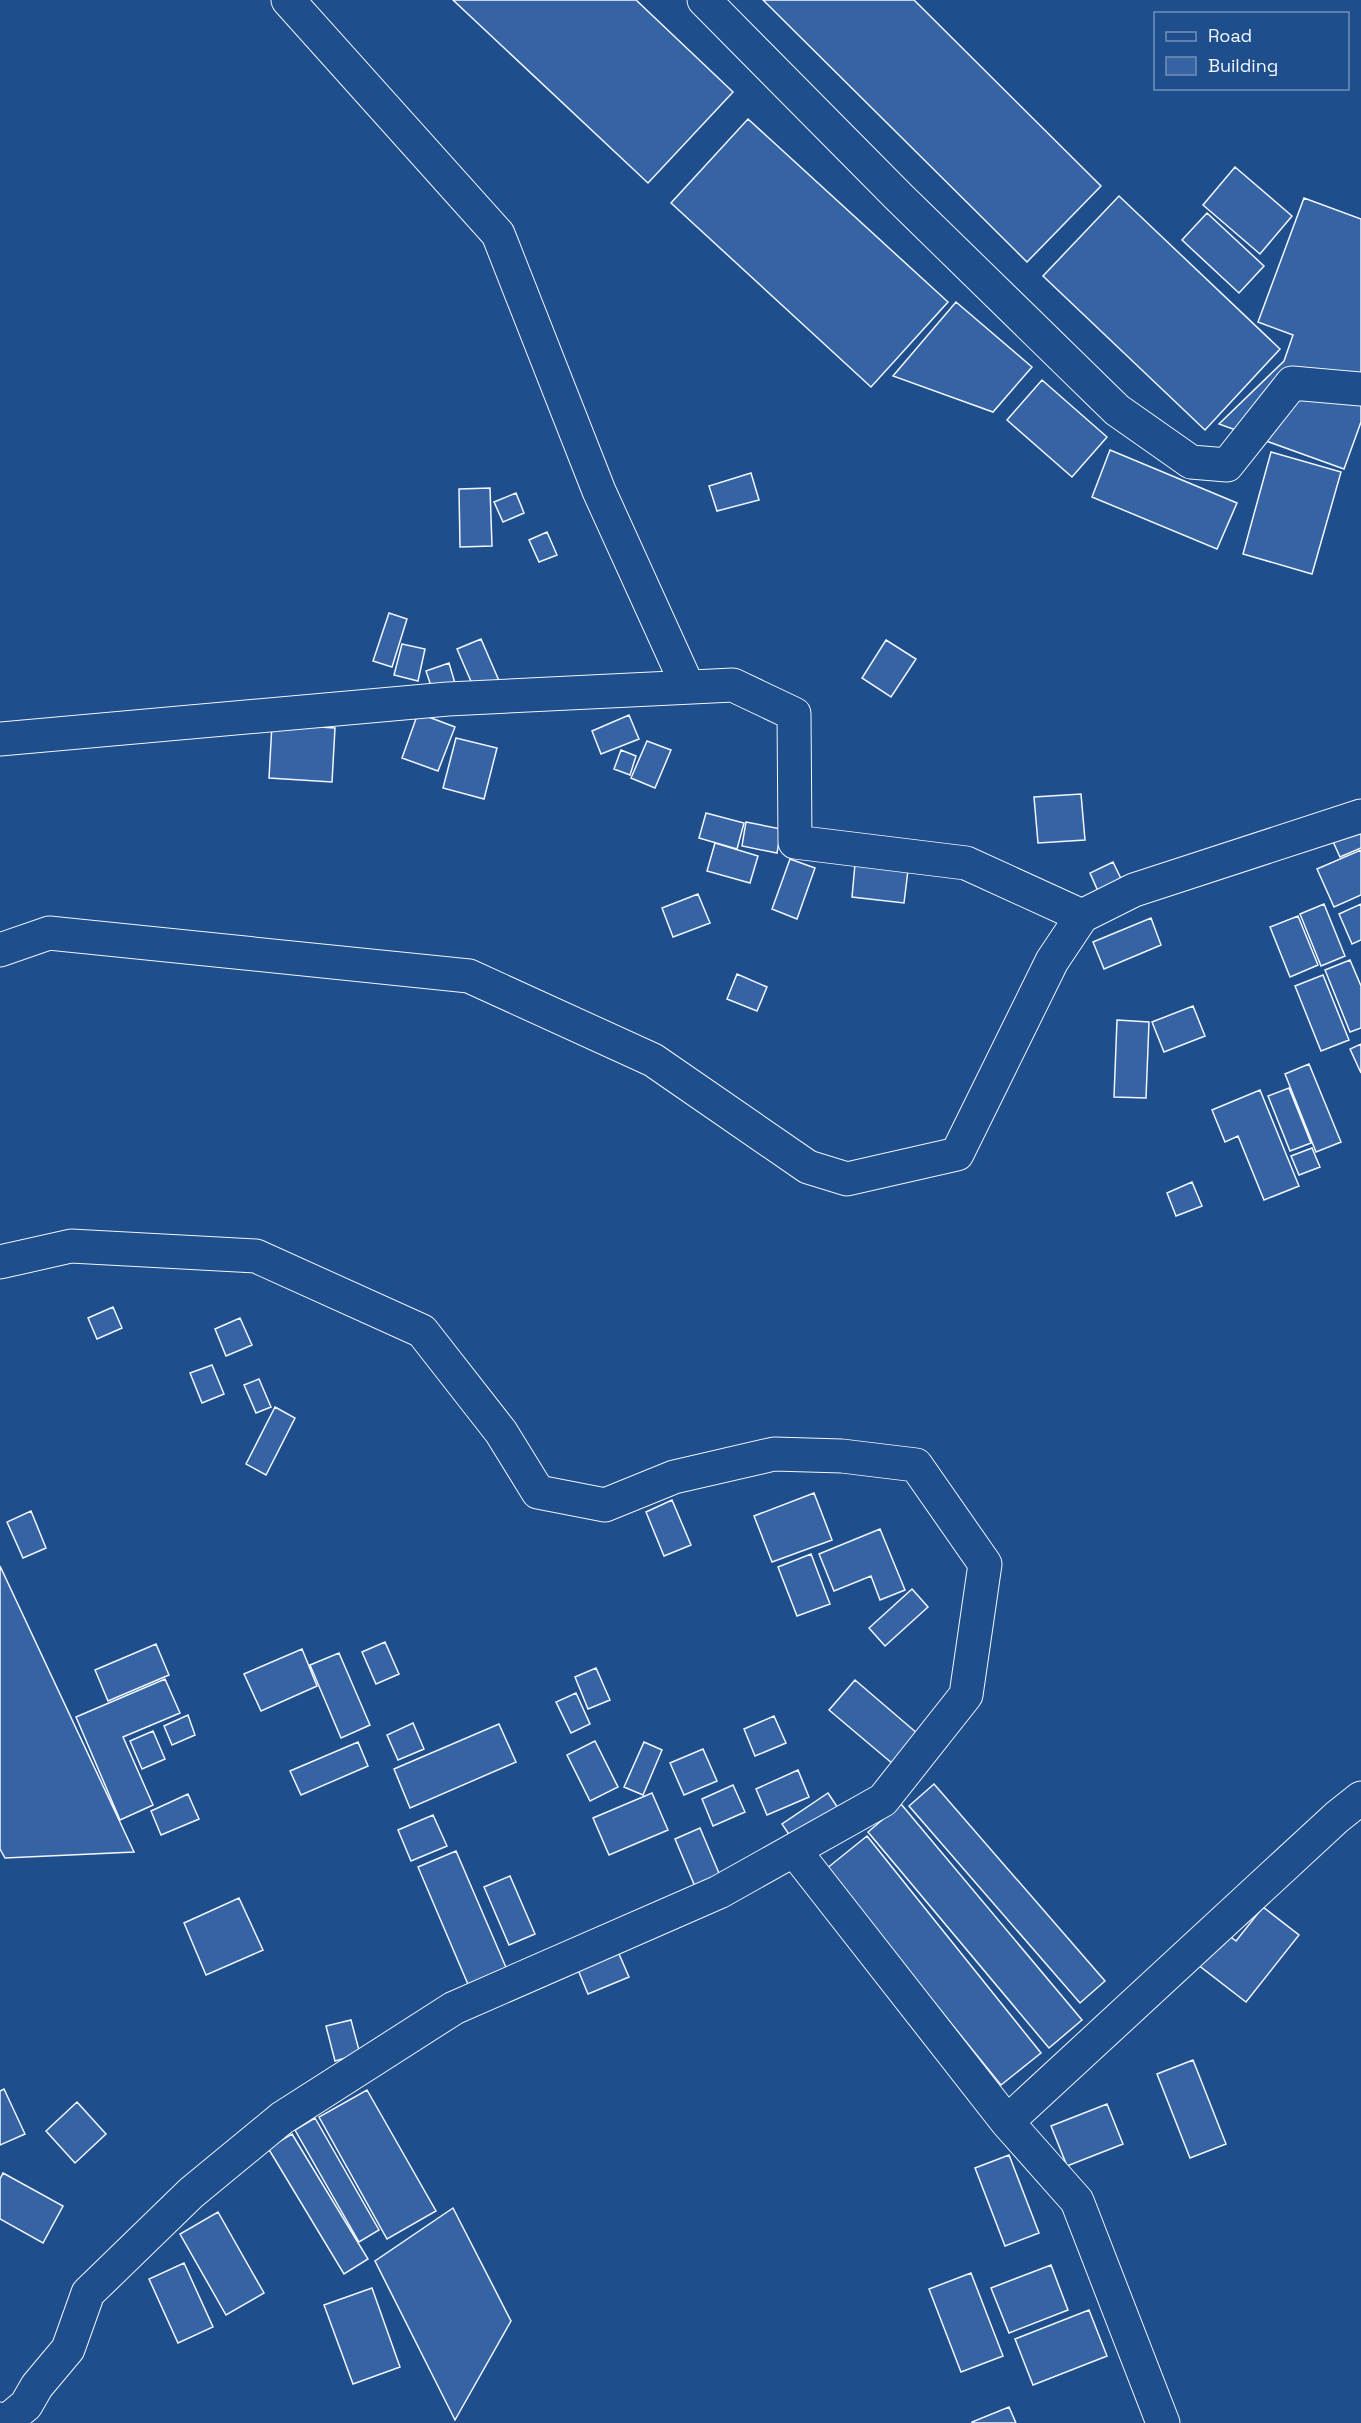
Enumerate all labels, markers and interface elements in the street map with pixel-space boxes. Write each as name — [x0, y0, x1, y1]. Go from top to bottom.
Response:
legend — [1154, 12, 1349, 90]
text: Road — [1208, 24, 1252, 47]
text: Building — [1208, 54, 1278, 77]

